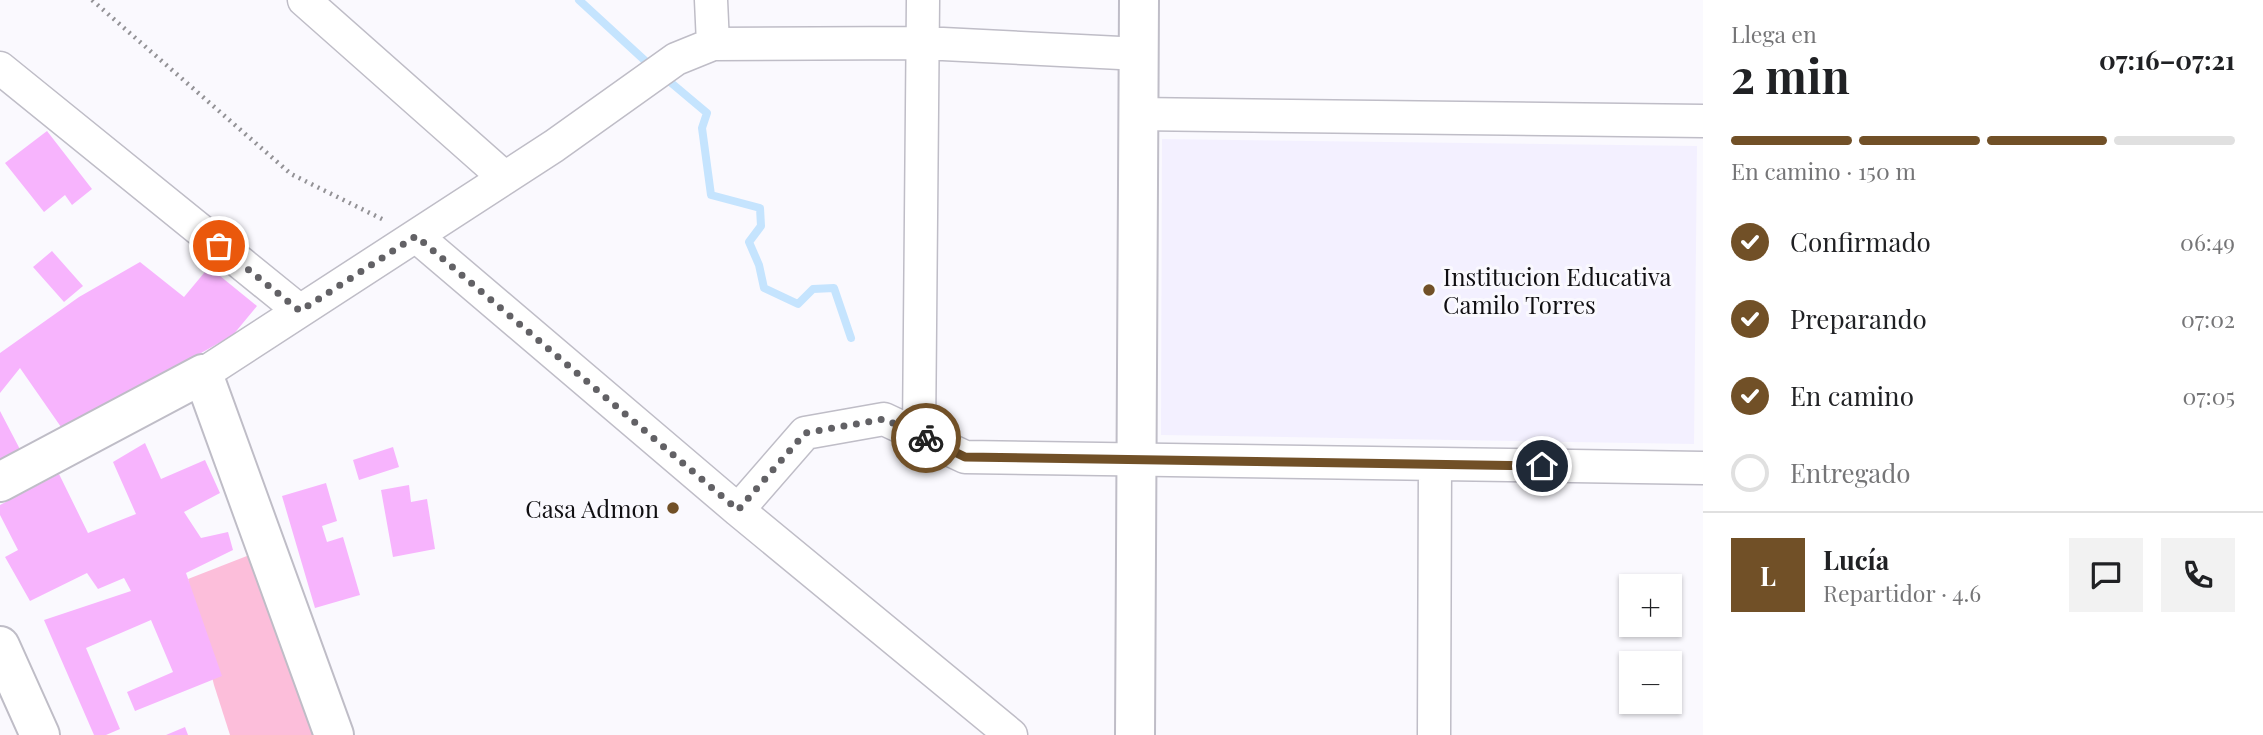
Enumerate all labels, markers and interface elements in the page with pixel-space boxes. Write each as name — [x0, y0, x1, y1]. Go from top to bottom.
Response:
text: Llega en — [1731, 18, 1817, 49]
text: 07:16–07:21 — [2099, 42, 2235, 77]
text: 2 min — [1731, 44, 1850, 106]
text: En camino · 150 m — [1731, 155, 1916, 186]
pin — [189, 216, 249, 276]
icon: check — [1731, 223, 1769, 261]
text: Confirmado — [1790, 224, 1931, 259]
text: 06:49 — [2180, 226, 2235, 257]
icon: bag — [200, 227, 238, 265]
place label: Institucion Educativa Camilo Torres — [1443, 260, 1672, 320]
marker: Institucion Educativa Camilo Torres — [1421, 282, 1437, 298]
icon: check — [1731, 300, 1769, 338]
text: Preparando — [1790, 301, 1927, 336]
text: 07:02 — [2181, 303, 2235, 334]
icon: check — [1731, 377, 1769, 415]
text: En camino — [1790, 378, 1914, 413]
text: 07:05 — [2182, 380, 2235, 411]
courier — [891, 403, 961, 473]
icon: bike — [907, 419, 945, 457]
pin — [1512, 436, 1572, 496]
icon: home — [1523, 447, 1561, 485]
text: Entregado — [1790, 455, 1911, 490]
place label: Casa Admon — [525, 492, 659, 524]
marker: Casa Admon — [665, 500, 681, 516]
button: chat — [2069, 538, 2143, 612]
button: phone — [2161, 538, 2235, 612]
text: Lucía — [1823, 542, 1889, 577]
text: L — [1760, 558, 1776, 593]
map controls — [1619, 574, 1682, 714]
button: + — [1619, 574, 1682, 637]
text: Repartidor · 4.6 — [1823, 577, 1981, 608]
button: − — [1619, 651, 1682, 714]

